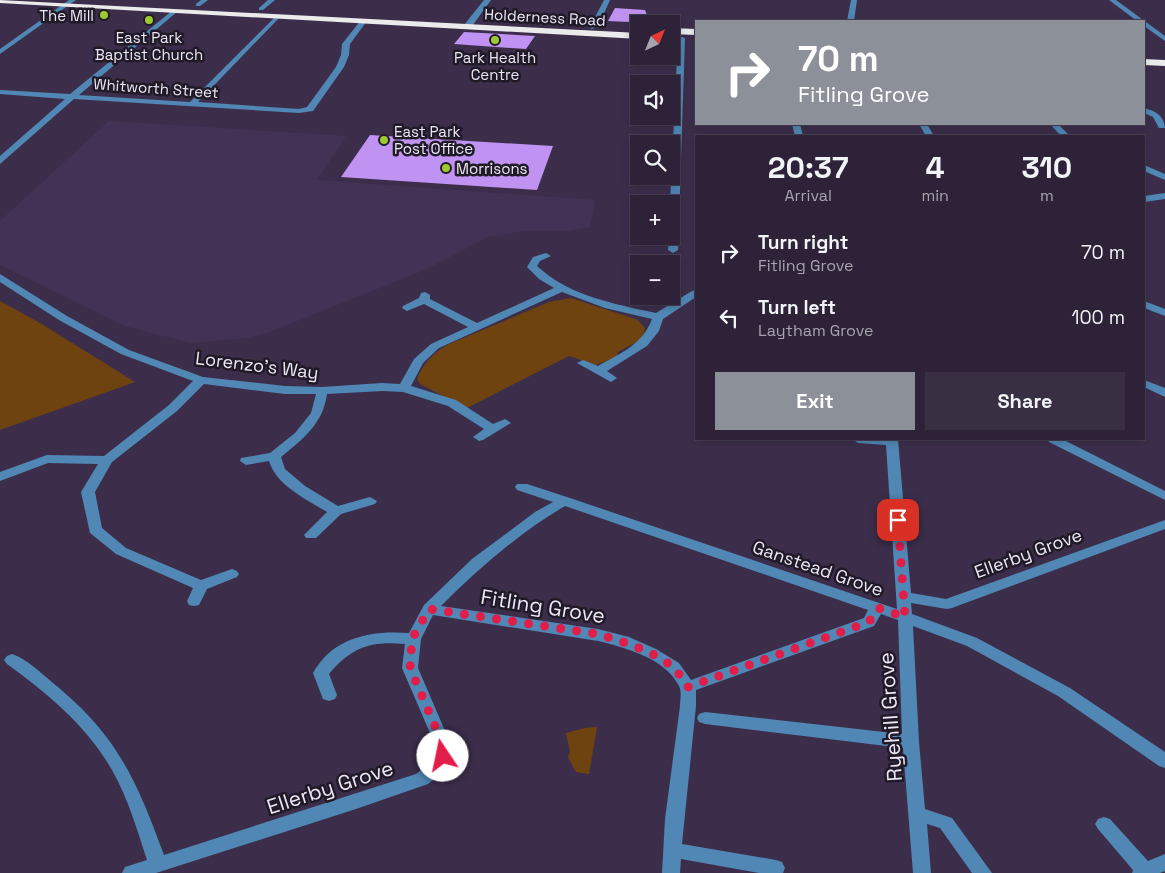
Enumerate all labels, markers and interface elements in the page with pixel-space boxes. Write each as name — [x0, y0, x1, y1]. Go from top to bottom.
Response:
street label: Holderness Road — [484, 4, 606, 30]
place label: The Mill — [39, 6, 94, 25]
marker: The Mill — [98, 9, 110, 21]
marker: East Park Baptist Church — [143, 14, 155, 26]
north arrow — [630, 15, 680, 65]
map controls — [630, 15, 680, 305]
place label: East Park Baptist Church — [95, 28, 203, 64]
marker: Park Health Centre — [489, 34, 501, 46]
text: 70 m — [798, 37, 879, 81]
icon: right — [715, 40, 780, 105]
place label: Park Health Centre — [454, 48, 536, 84]
street label: Whitworth Street — [93, 74, 219, 102]
button: sound — [630, 75, 680, 125]
text: Fitling Grove — [798, 80, 929, 108]
place label: East Park Post Office — [394, 122, 473, 158]
marker: East Park Post Office — [378, 134, 390, 146]
button: search — [630, 135, 680, 185]
text: 20:37 — [768, 148, 849, 187]
text: 4 — [926, 148, 945, 187]
text: 310 — [1022, 148, 1072, 187]
place label: Morrisons — [456, 159, 528, 178]
marker: Morrisons — [440, 162, 452, 174]
text: Arrival — [784, 185, 832, 206]
text: min — [921, 185, 949, 206]
text: m — [1040, 185, 1054, 206]
button: + — [630, 195, 680, 245]
text: Turn right — [758, 230, 848, 255]
icon: right — [715, 239, 743, 267]
text: 70 m — [1081, 240, 1125, 265]
button: − — [630, 255, 680, 305]
text: Fitling Grove — [758, 255, 854, 276]
text: Turn left — [758, 295, 836, 320]
icon: left — [715, 304, 743, 332]
text: 100 m — [1071, 305, 1125, 330]
text: Laytham Grove — [758, 320, 873, 341]
street label: Lorenzo's Way — [194, 346, 320, 384]
button: Exit — [715, 372, 915, 430]
button: Share — [925, 372, 1125, 430]
pin — [877, 499, 919, 541]
icon: arrive — [884, 506, 912, 534]
street label: Ellerby Grove — [971, 523, 1085, 583]
street label: Ganstead Grove — [750, 535, 886, 601]
street label: Fitling Grove — [479, 583, 607, 629]
street label: Ryehill Grove — [872, 651, 908, 783]
position arrow — [416, 729, 468, 781]
street label: Ellerby Grove — [263, 754, 397, 820]

